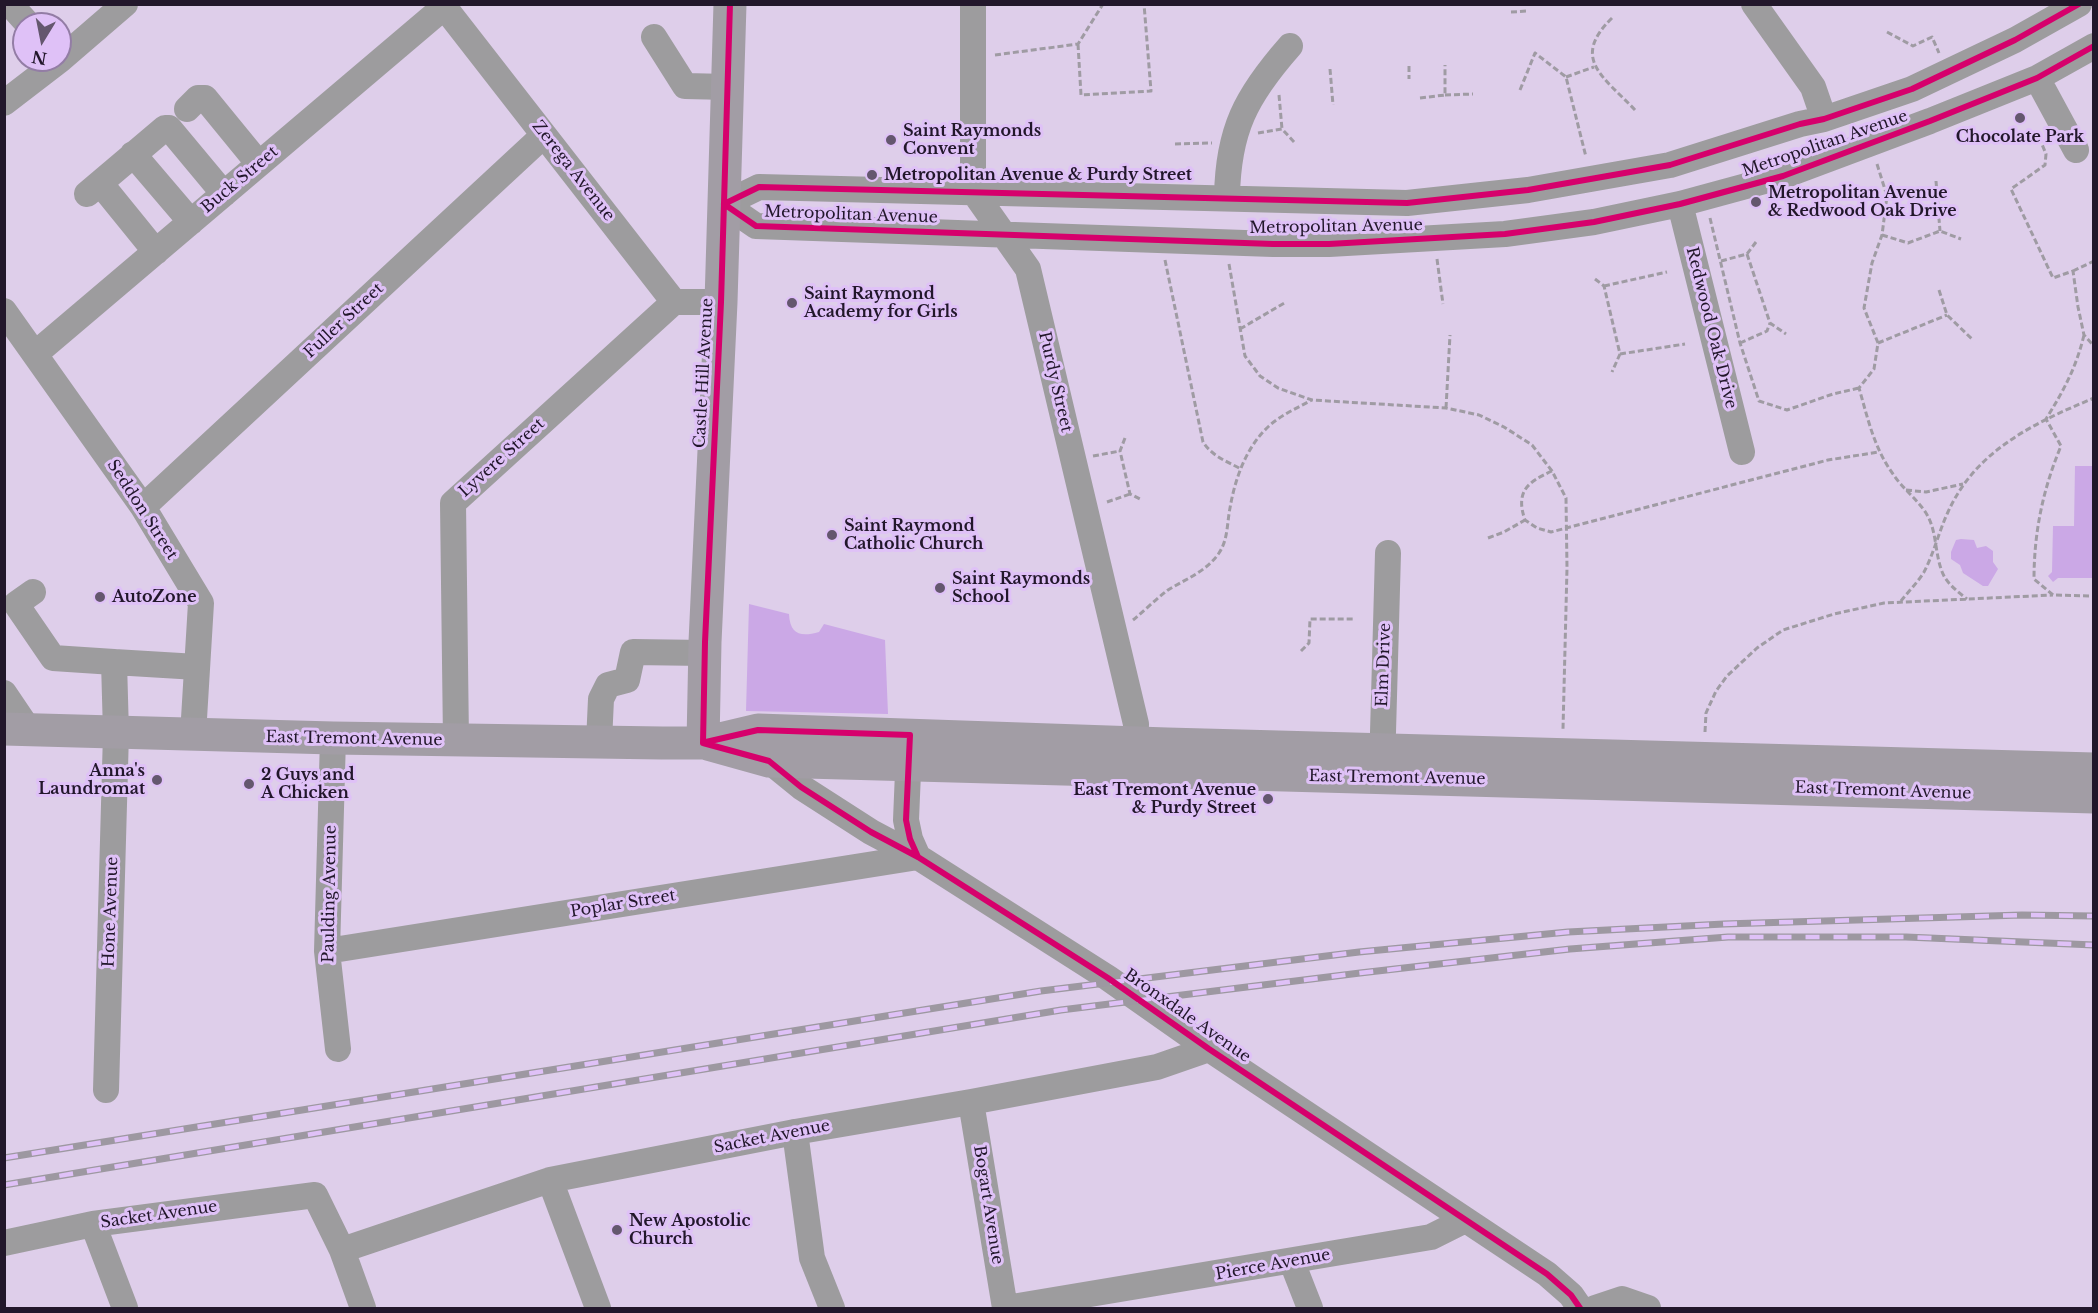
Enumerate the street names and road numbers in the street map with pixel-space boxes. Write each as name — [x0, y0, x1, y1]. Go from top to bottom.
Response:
street label: Metropolitan Avenue — [1740, 107, 1910, 181]
street label: Zerega Avenue — [528, 117, 618, 225]
street label: Buck Street — [198, 142, 282, 218]
street label: Metropolitan Avenue — [764, 202, 938, 228]
street label: Metropolitan Avenue — [1249, 216, 1423, 238]
street label: Redwood Oak Drive — [1682, 245, 1740, 411]
street label: Fuller Street — [300, 279, 388, 363]
street label: Castle Hill Avenue — [690, 298, 718, 448]
street label: Purdy Street — [1034, 330, 1076, 434]
street label: Lyvere Street — [455, 415, 549, 501]
street label: Seddon Street — [103, 456, 181, 564]
street label: Elm Drive — [1373, 623, 1395, 707]
street label: East Tremont Avenue — [265, 728, 443, 750]
street label: East Tremont Avenue — [1308, 767, 1486, 789]
street label: East Tremont Avenue — [1794, 778, 1972, 804]
street label: Paulding Avenue — [319, 825, 341, 963]
street label: Hone Avenue — [99, 856, 123, 968]
street label: Poplar Street — [569, 886, 677, 922]
street label: Bronxdale Avenue — [1120, 965, 1254, 1067]
street label: Sacket Avenue — [712, 1116, 832, 1158]
street label: Bogart Avenue — [969, 1144, 1007, 1266]
street label: Sacket Avenue — [99, 1197, 219, 1233]
street label: Pierce Avenue — [1214, 1245, 1332, 1285]

